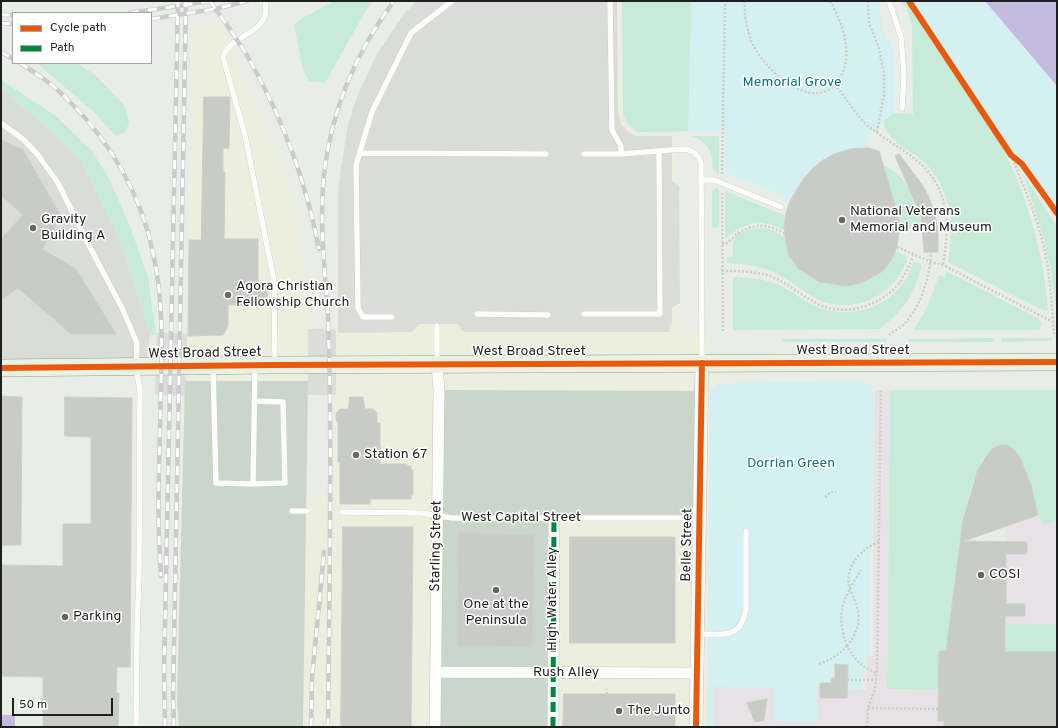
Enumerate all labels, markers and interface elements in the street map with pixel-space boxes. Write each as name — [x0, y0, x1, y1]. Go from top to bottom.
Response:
legend — [12, 12, 152, 64]
text: Cycle path — [50, 20, 107, 36]
text: Path — [50, 40, 75, 56]
park label: Memorial Grove — [742, 75, 842, 91]
place label: National Veterans Memorial and Museum — [850, 204, 992, 236]
place label: Gravity Building A — [41, 212, 105, 244]
marker: National Veterans Memorial and Museum — [837, 215, 847, 225]
marker: Gravity Building A — [28, 223, 38, 233]
place label: Agora Christian Fellowship Church — [236, 279, 349, 312]
marker: Agora Christian Fellowship Church — [223, 290, 233, 300]
street label: West Broad Street — [796, 343, 910, 359]
street label: West Broad Street — [472, 344, 586, 360]
street label: West Broad Street — [148, 345, 262, 363]
place label: Station 67 — [364, 447, 427, 463]
marker: Station 67 — [351, 450, 361, 460]
park label: Dorrian Green — [747, 456, 835, 472]
street label: Starling Street — [428, 500, 446, 592]
street label: Belle Street — [679, 508, 697, 582]
street label: West Capital Street — [461, 510, 581, 526]
street label: High Water Alley — [545, 547, 561, 651]
place label: COSI — [989, 567, 1020, 583]
marker: COSI — [976, 570, 986, 580]
marker: One at the Peninsula — [491, 585, 501, 595]
place label: One at the Peninsula — [463, 597, 529, 630]
place label: Parking — [73, 609, 121, 625]
marker: Parking — [60, 612, 70, 622]
street label: Rush Alley — [533, 665, 599, 681]
scale bar — [14, 690, 115, 716]
text: 50 m — [19, 697, 47, 713]
place label: The Junto — [627, 703, 690, 719]
marker: The Junto — [614, 706, 624, 716]

